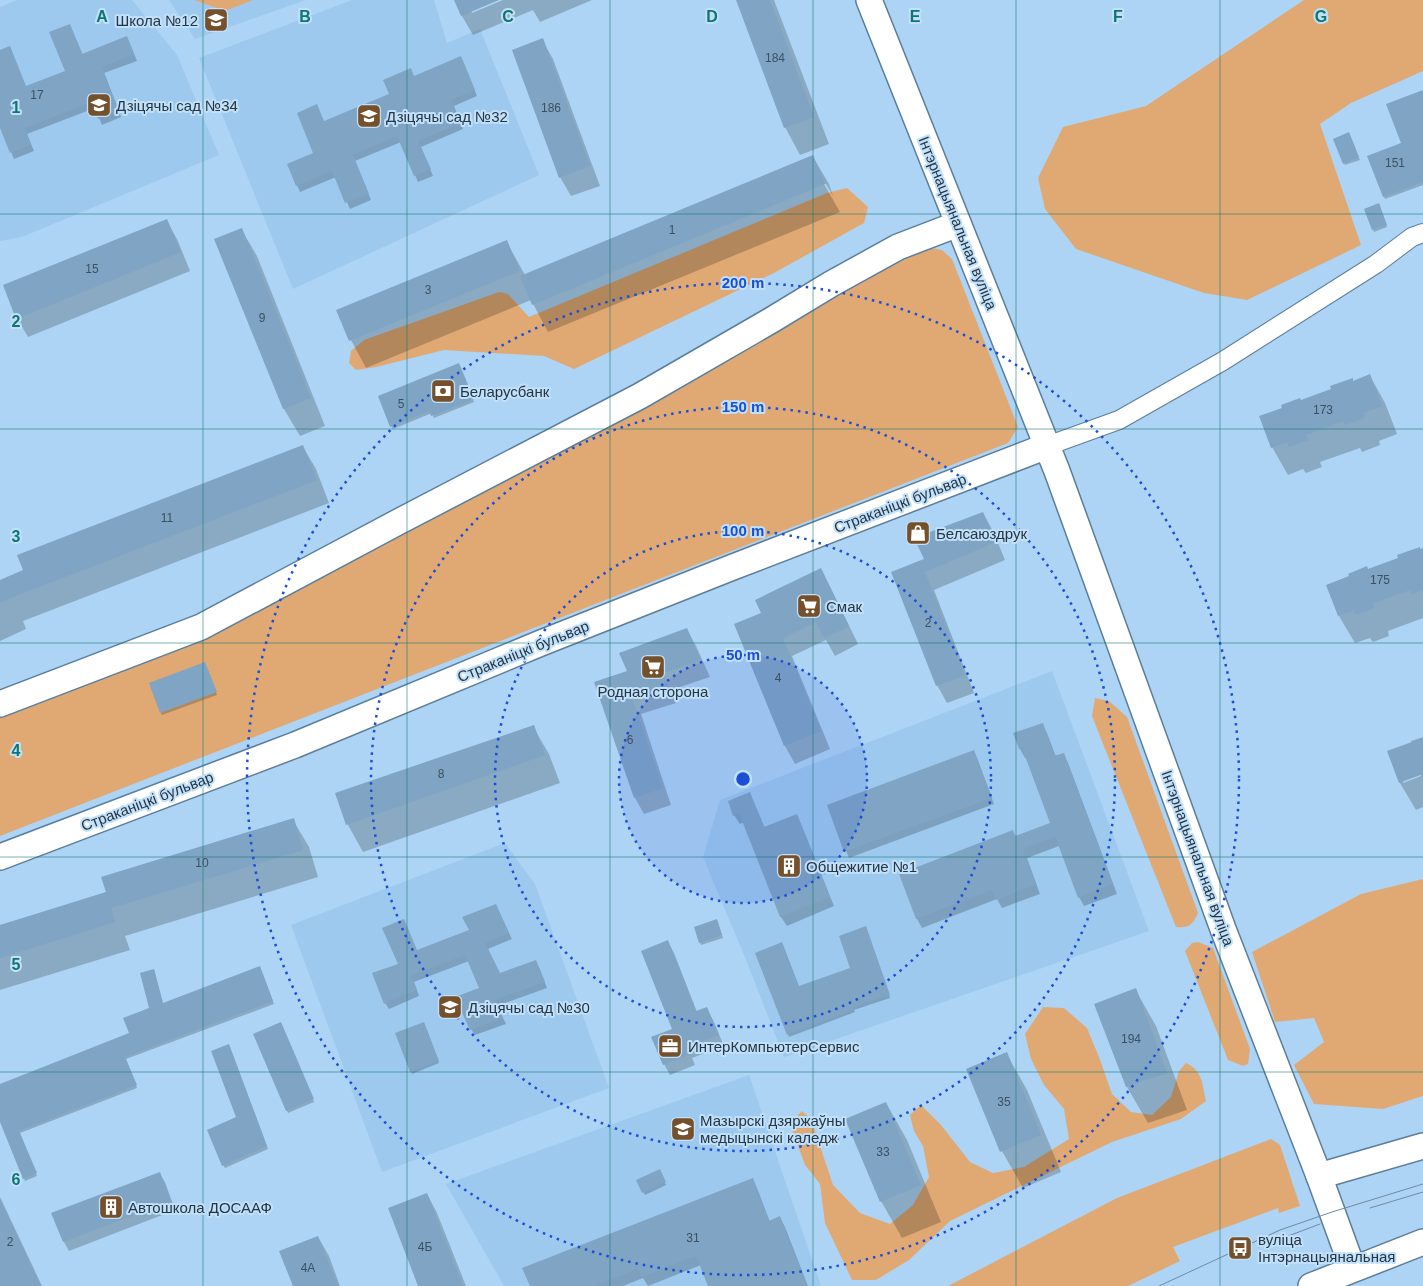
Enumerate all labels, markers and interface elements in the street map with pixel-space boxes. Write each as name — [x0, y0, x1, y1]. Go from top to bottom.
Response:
school or university icon: Школа №12 — [203, 7, 229, 33]
text: A — [96, 8, 108, 25]
text: B — [299, 8, 311, 25]
text: C — [502, 8, 514, 25]
text: D — [706, 8, 718, 25]
text: E — [910, 8, 921, 25]
text: F — [1113, 8, 1123, 25]
text: G — [1315, 8, 1327, 25]
place label: Школа №12 — [115, 12, 198, 29]
house number: 184 — [765, 51, 785, 65]
house number: 17 — [30, 88, 44, 102]
school or university icon: Дзіцячы сад №34 — [86, 92, 112, 118]
place label: Дзіцячы сад №34 — [116, 97, 238, 114]
text: 1 — [12, 99, 21, 116]
house number: 186 — [541, 101, 561, 115]
school or university icon: Дзіцячы сад №32 — [356, 103, 382, 129]
place label: Дзіцячы сад №32 — [386, 108, 508, 125]
street label: Інтэрнацыянальная вуліца — [915, 134, 1001, 313]
house number: 151 — [1385, 156, 1405, 170]
house number: 1 — [669, 223, 676, 237]
house number: 15 — [85, 262, 99, 276]
text: 200 m — [722, 274, 764, 291]
house number: 3 — [425, 283, 432, 297]
house number: 9 — [259, 311, 266, 325]
text: 2 — [12, 313, 21, 330]
bank icon: Беларусбанк — [430, 378, 456, 404]
place label: Беларусбанк — [460, 383, 550, 400]
house number: 5 — [398, 397, 405, 411]
text: 150 m — [722, 398, 764, 415]
house number: 173 — [1313, 403, 1333, 417]
street label: Страканіцкі бульвар — [831, 470, 969, 536]
house number: 11 — [161, 511, 174, 525]
shop icon: Белсаюздрук — [905, 520, 931, 546]
text: 100 m — [722, 522, 764, 539]
place label: Белсаюздрук — [936, 525, 1028, 542]
text: 3 — [12, 528, 21, 545]
house number: 175 — [1370, 573, 1390, 587]
supermarket icon: Смак — [796, 593, 822, 619]
place label: Смак — [826, 598, 862, 615]
house number: 2 — [925, 616, 932, 630]
street label: Страканіцкі бульвар — [455, 617, 591, 685]
text: 50 m — [726, 646, 760, 663]
supermarket icon: Родная сторона — [640, 654, 666, 680]
house number: 4 — [775, 671, 782, 685]
place label: Родная сторона — [598, 683, 709, 700]
house number: 6 — [627, 733, 634, 747]
text: 4 — [12, 742, 21, 759]
house number: 8 — [438, 767, 445, 781]
street label: Страканіцкі бульвар — [78, 768, 216, 834]
street label: Інтэрнацыянальная вуліца — [1158, 768, 1238, 949]
centre of rings — [734, 770, 752, 788]
building icon: Общежитие №1 — [776, 853, 802, 879]
house number: 10 — [195, 856, 209, 870]
place label: Общежитие №1 — [806, 858, 917, 875]
text: 5 — [12, 956, 21, 973]
school or university icon: Дзіцячы сад №30 — [437, 994, 463, 1020]
place label: Дзіцячы сад №30 — [468, 999, 590, 1016]
house number: 194 — [1121, 1032, 1141, 1046]
office icon: ИнтерКомпьютерСервис — [657, 1033, 683, 1059]
place label: ИнтерКомпьютерСервис — [688, 1038, 860, 1055]
house number: 35 — [997, 1095, 1011, 1109]
place label: Мазырскі дзяржаўны медыцынскі каледж — [700, 1112, 845, 1146]
school or university icon: Мазырскі дзяржаўны медыцынскі каледж — [670, 1116, 696, 1142]
house number: 33 — [876, 1145, 890, 1159]
text: 6 — [12, 1171, 21, 1188]
building icon: Автошкола ДОСААФ — [98, 1194, 124, 1220]
place label: Автошкола ДОСААФ — [128, 1199, 272, 1216]
house number: 31 — [686, 1231, 700, 1245]
place label: вуліца Інтэрнацыянальная — [1258, 1231, 1395, 1265]
house number: 2 — [7, 1235, 14, 1249]
bus stop icon: вуліца Інтэрнацыянальная — [1227, 1235, 1253, 1261]
house number: 4Б — [418, 1240, 432, 1254]
house number: 4А — [301, 1261, 315, 1275]

